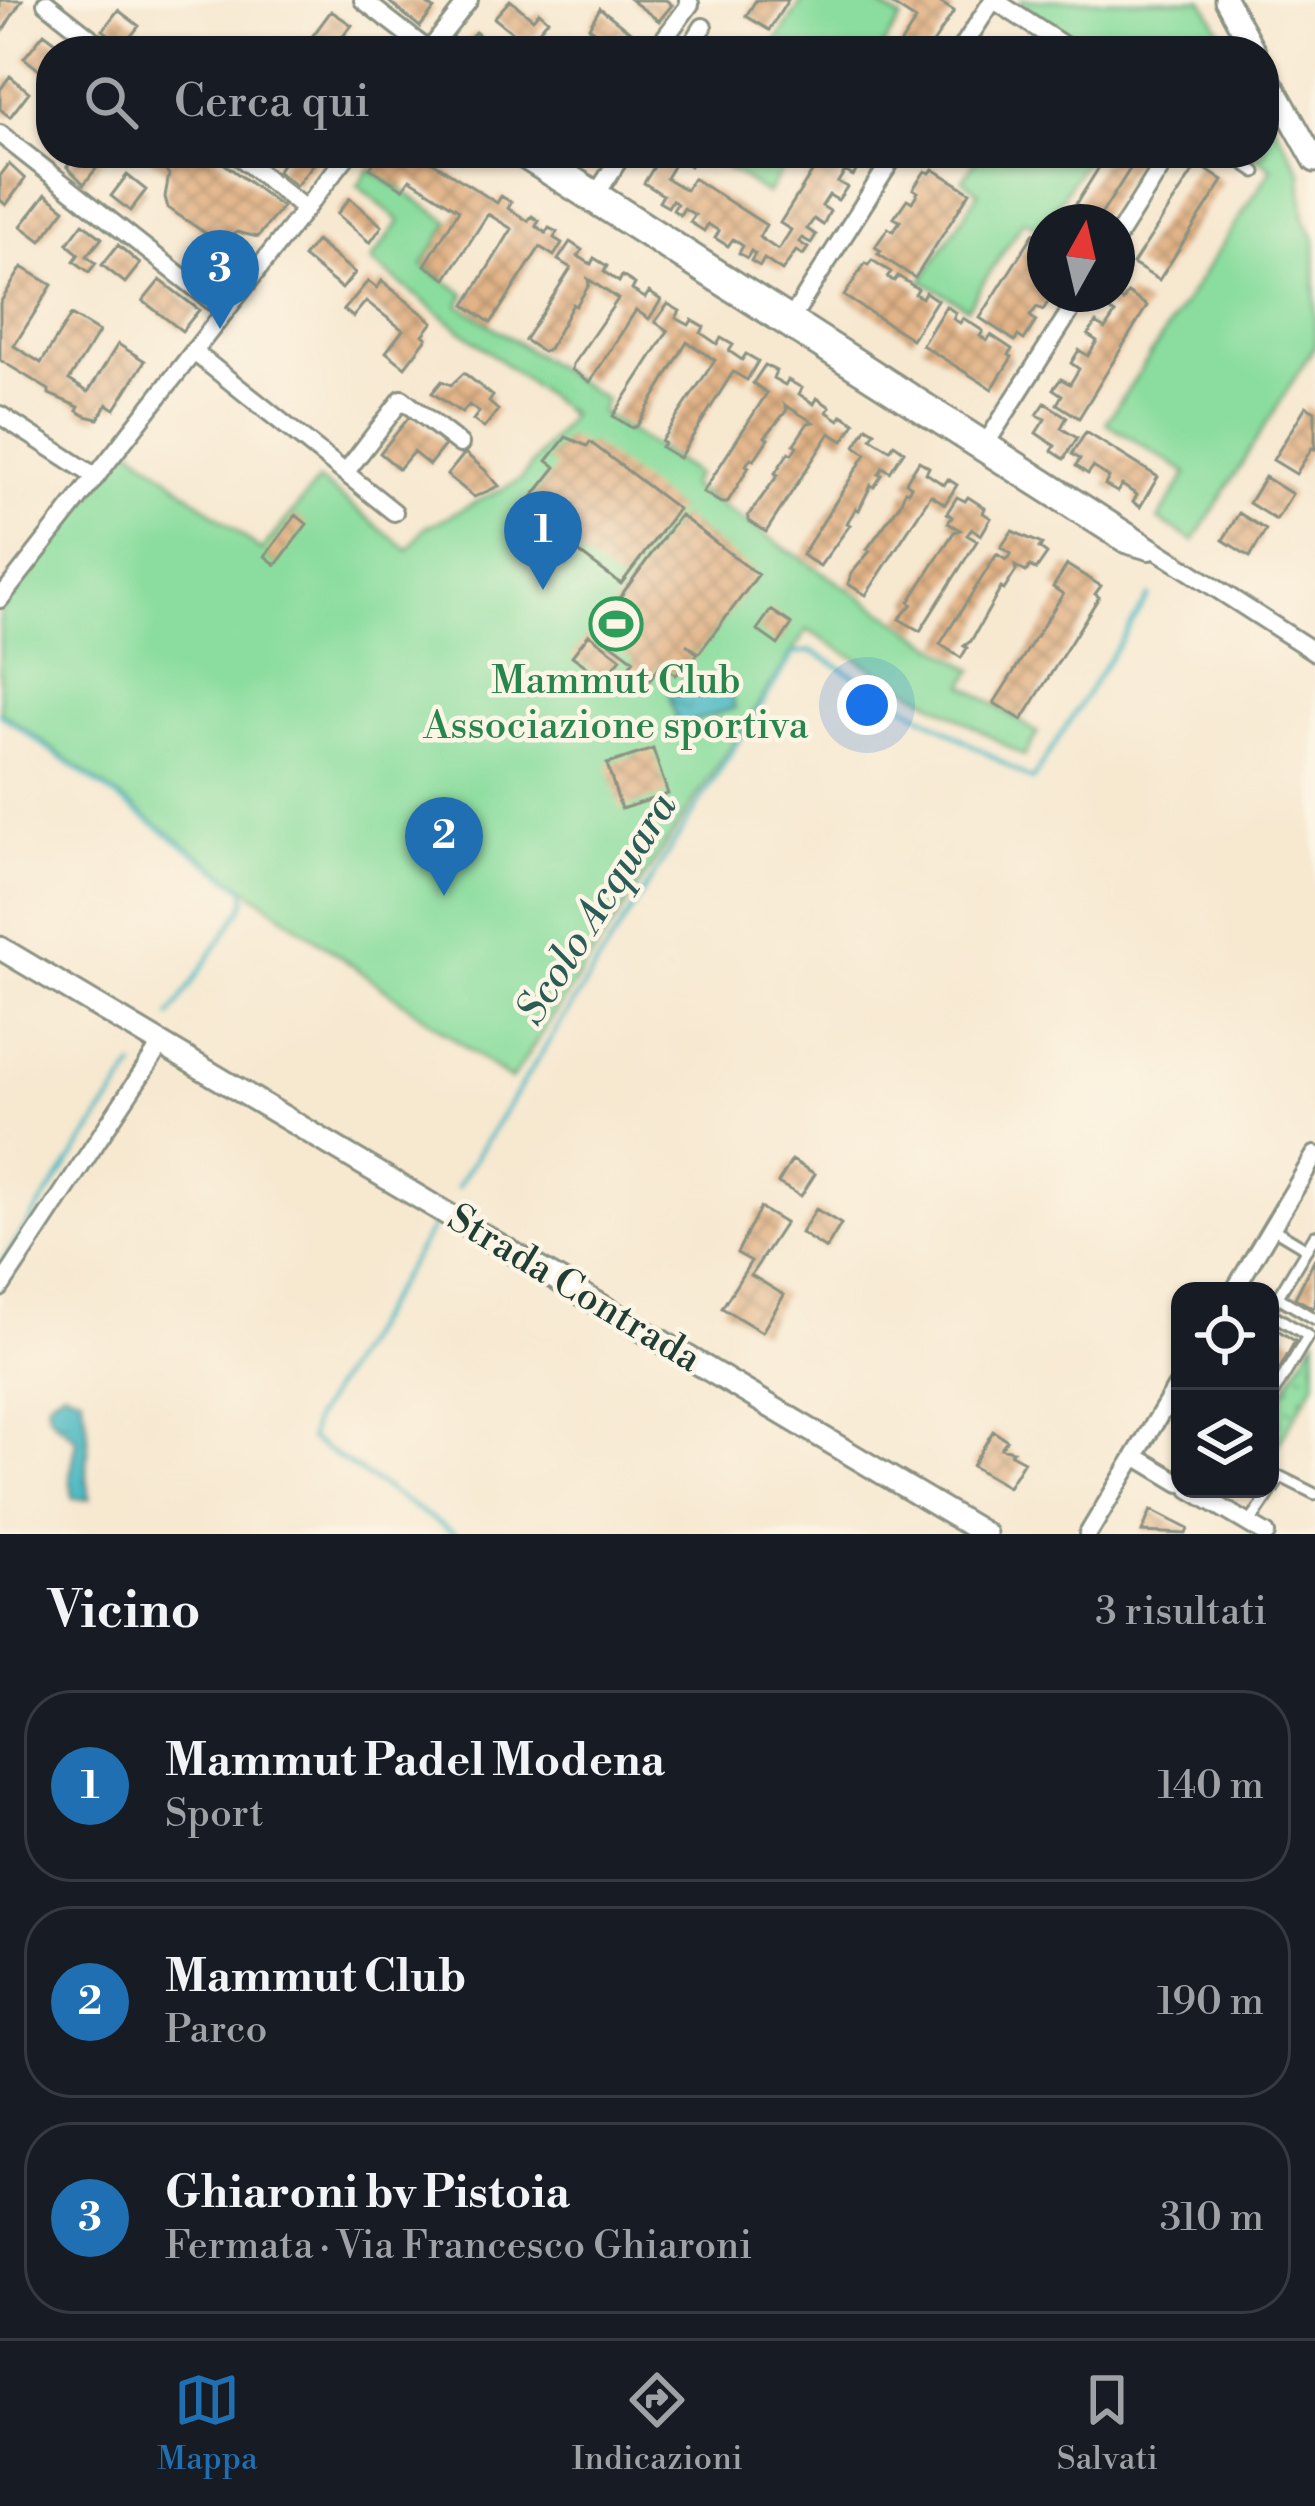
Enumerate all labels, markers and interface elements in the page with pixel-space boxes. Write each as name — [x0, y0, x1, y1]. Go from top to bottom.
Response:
search box — [36, 36, 1279, 168]
icon: search — [78, 69, 144, 135]
text: Cerca qui — [174, 74, 370, 131]
north arrow — [1027, 204, 1135, 312]
pin: 3 — [181, 230, 259, 329]
pin: 1 — [504, 491, 582, 590]
sports icon: Mammut Club Associazione sportiva — [588, 596, 644, 652]
place label: Mammut Club Associazione sportiva — [423, 657, 809, 751]
your location — [837, 675, 897, 735]
water label: Scolo Acquara — [505, 783, 690, 1035]
pin: 2 — [405, 797, 483, 896]
street label: Strada Contrada — [439, 1194, 710, 1384]
map controls — [1171, 1282, 1279, 1498]
button: locate — [1171, 1282, 1279, 1390]
button: layers — [1171, 1390, 1279, 1498]
text: Vicino — [48, 1580, 201, 1644]
text: 3 risultati — [1095, 1588, 1267, 1637]
text: Mammut Padel Modena — [165, 1733, 665, 1790]
text: 1 — [81, 1762, 99, 1811]
text: 140 m — [1157, 1762, 1264, 1811]
text: Sport — [165, 1790, 264, 1839]
text: Mammut Club — [165, 1949, 466, 2006]
text: 2 — [78, 1978, 102, 2027]
text: 190 m — [1157, 1978, 1264, 2027]
text: Parco — [165, 2006, 267, 2055]
text: Ghiaroni bv Pistoia — [165, 2165, 570, 2222]
text: 3 — [78, 2194, 102, 2243]
text: 310 m — [1160, 2194, 1264, 2243]
text: Fermata · Via Francesco Ghiaroni — [165, 2222, 752, 2271]
tab: Mappa — [157, 2367, 258, 2480]
tab: Indicazioni — [572, 2367, 743, 2480]
tab: Salvati — [1057, 2367, 1158, 2480]

